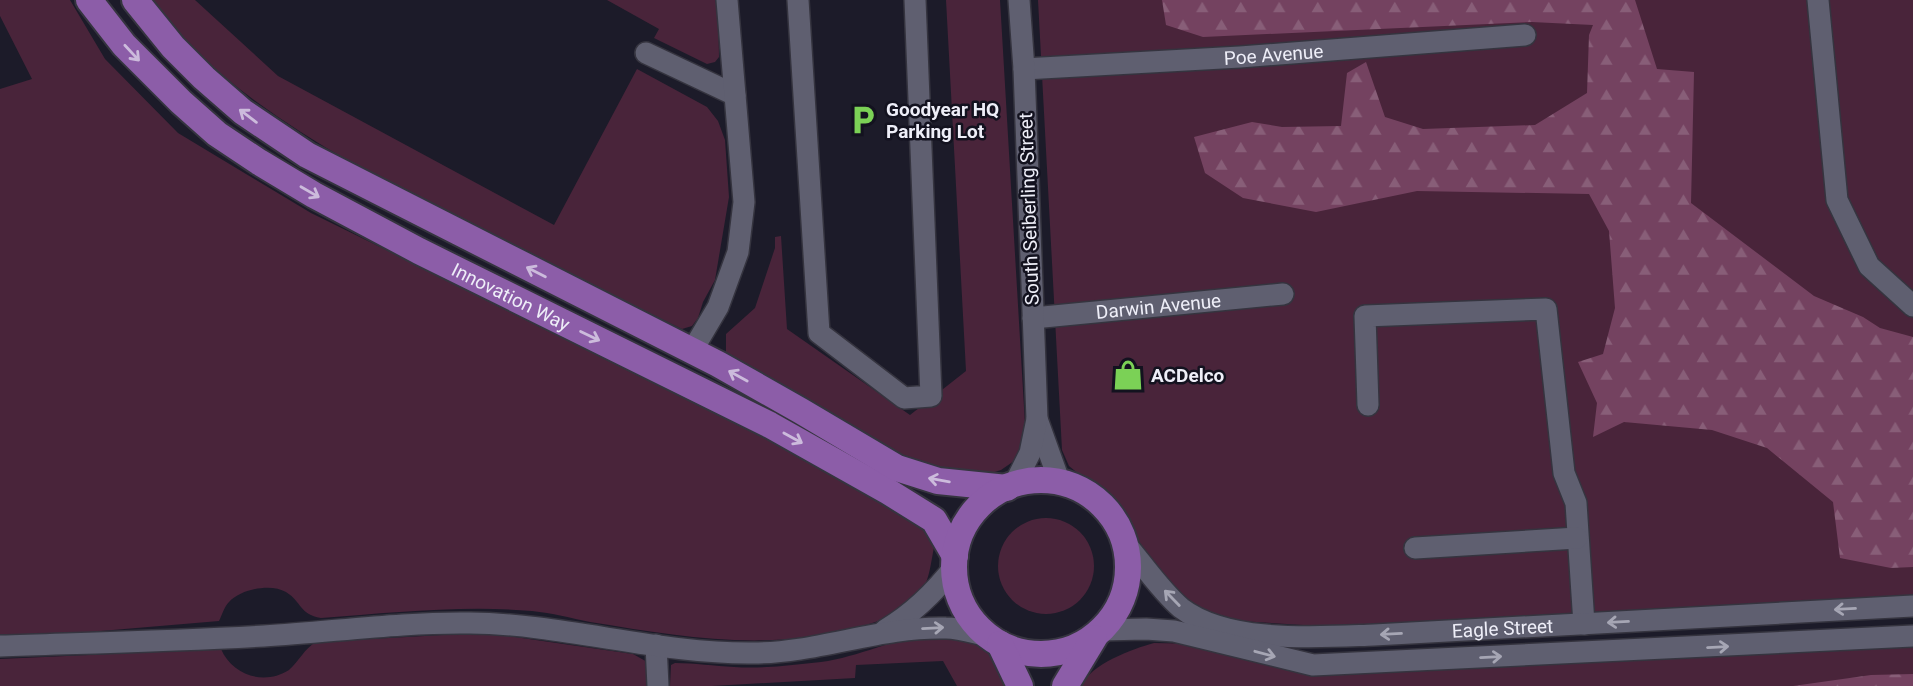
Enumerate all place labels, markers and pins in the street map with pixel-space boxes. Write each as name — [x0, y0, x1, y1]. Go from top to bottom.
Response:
place label: Goodyear HQ Parking Lot — [886, 98, 999, 143]
parking icon: Goodyear HQ Parking Lot — [846, 103, 880, 137]
shop icon: ACDelco — [1111, 358, 1145, 392]
place label: ACDelco — [1151, 364, 1225, 387]

